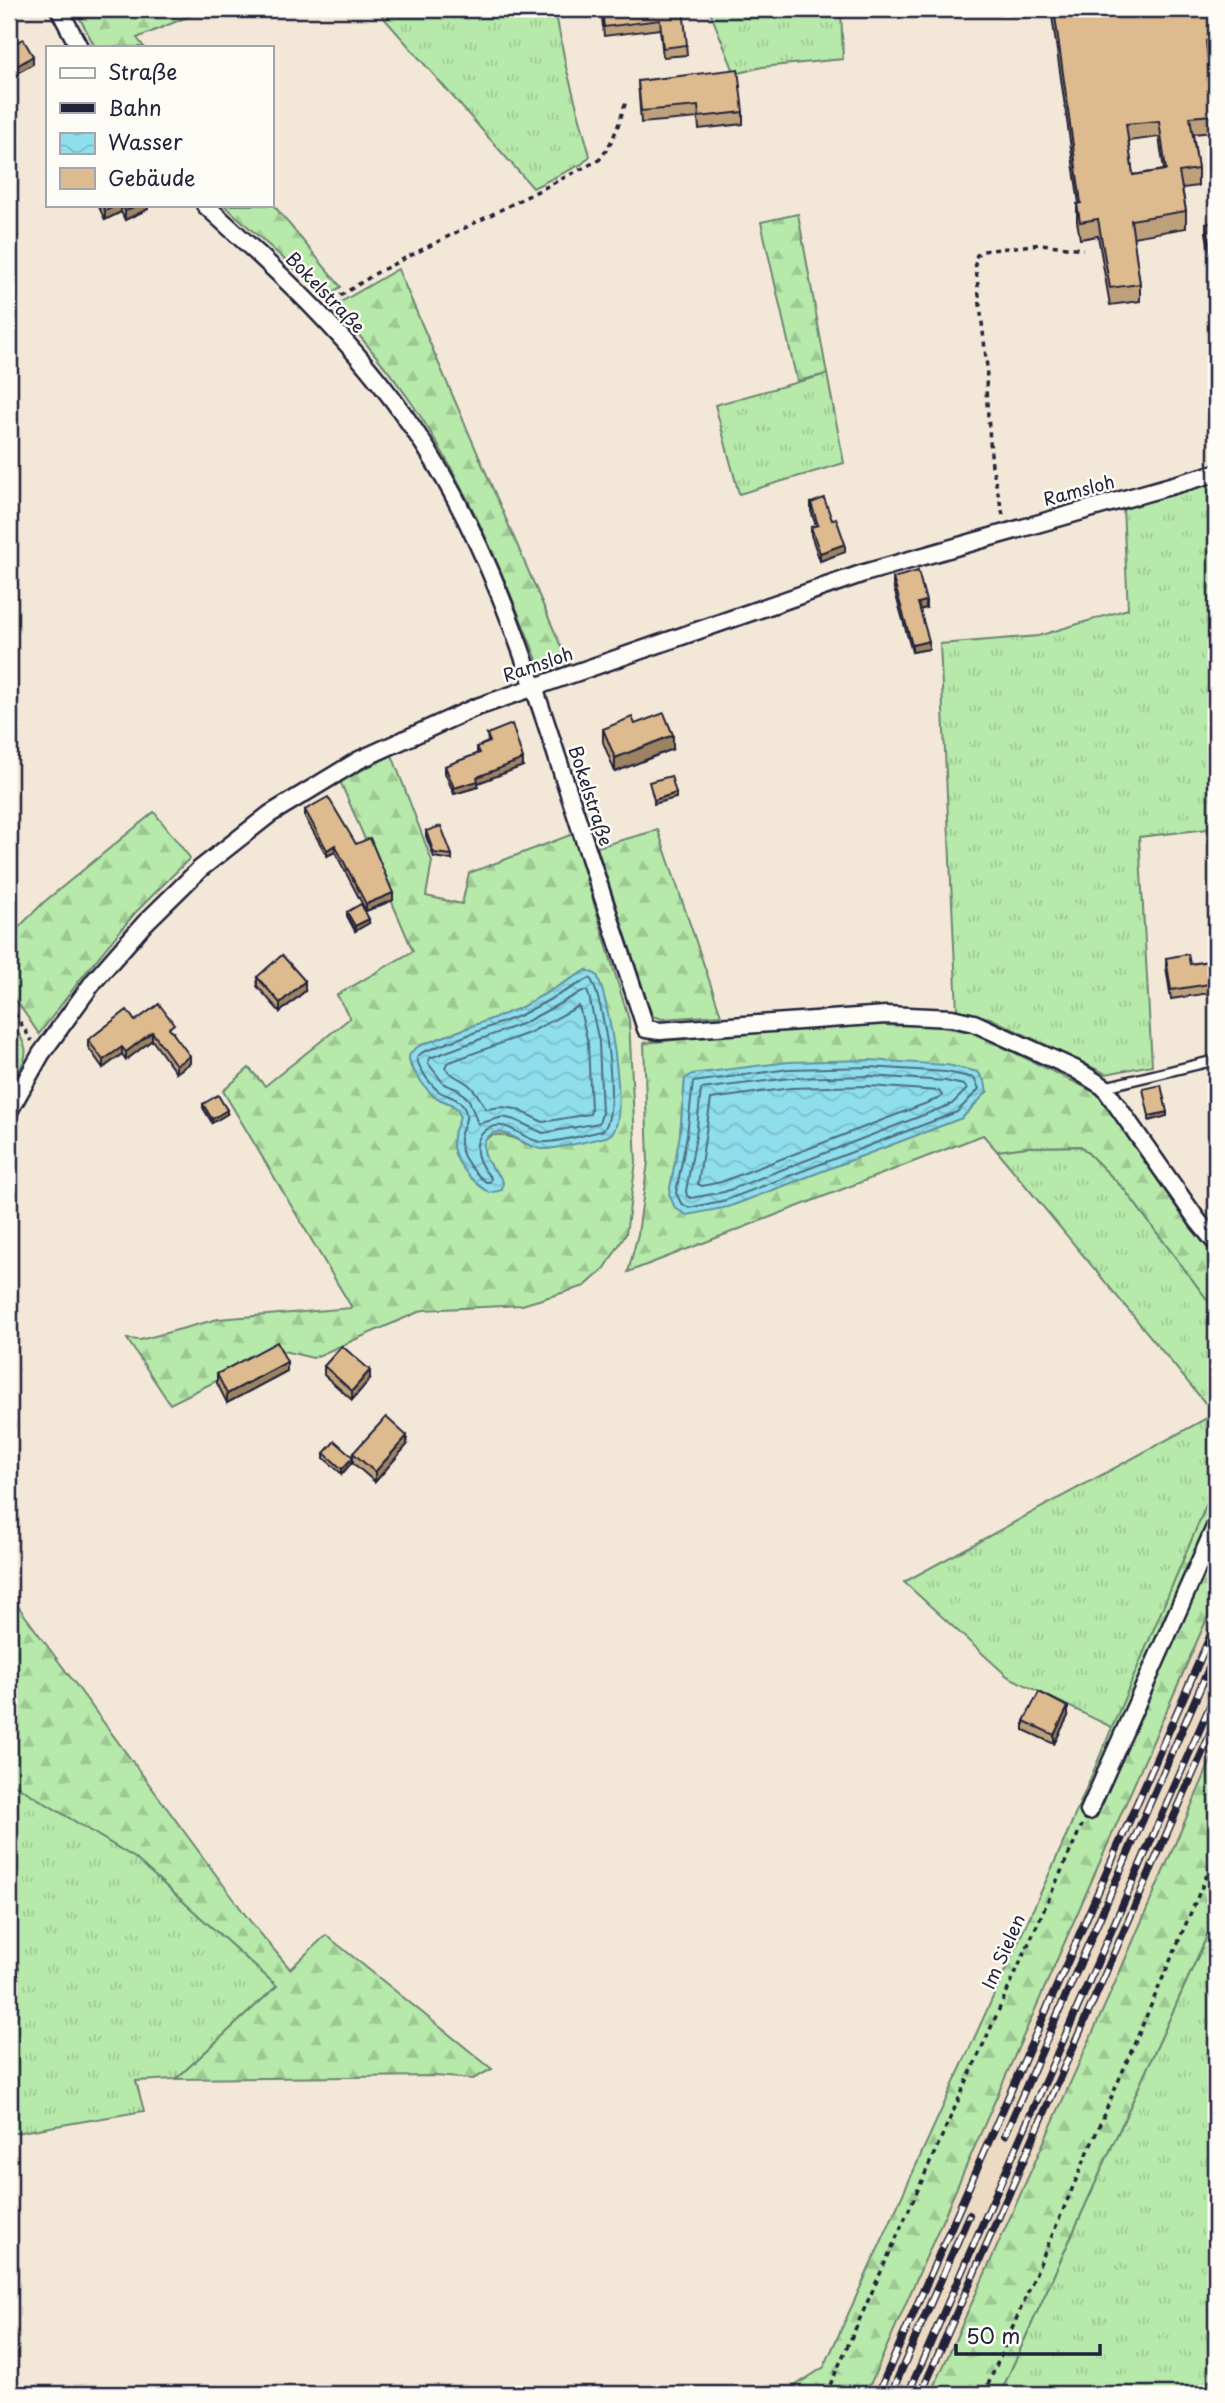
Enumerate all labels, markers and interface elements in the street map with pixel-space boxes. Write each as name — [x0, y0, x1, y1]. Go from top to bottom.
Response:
legend — [46, 46, 273, 206]
text: Straße — [108, 55, 177, 87]
text: Bahn — [108, 91, 162, 123]
text: Wasser — [108, 125, 183, 157]
text: Gebäude — [108, 161, 195, 193]
street label: Bokelstraße — [280, 245, 372, 339]
street label: Ramsloh — [1040, 467, 1117, 512]
street label: Ramsloh — [499, 639, 576, 688]
street label: Bokelstraße — [562, 742, 620, 849]
street label: Im Sielen — [974, 1909, 1031, 1993]
scale bar — [956, 2312, 1099, 2356]
text: 50 m — [966, 2319, 1020, 2351]

